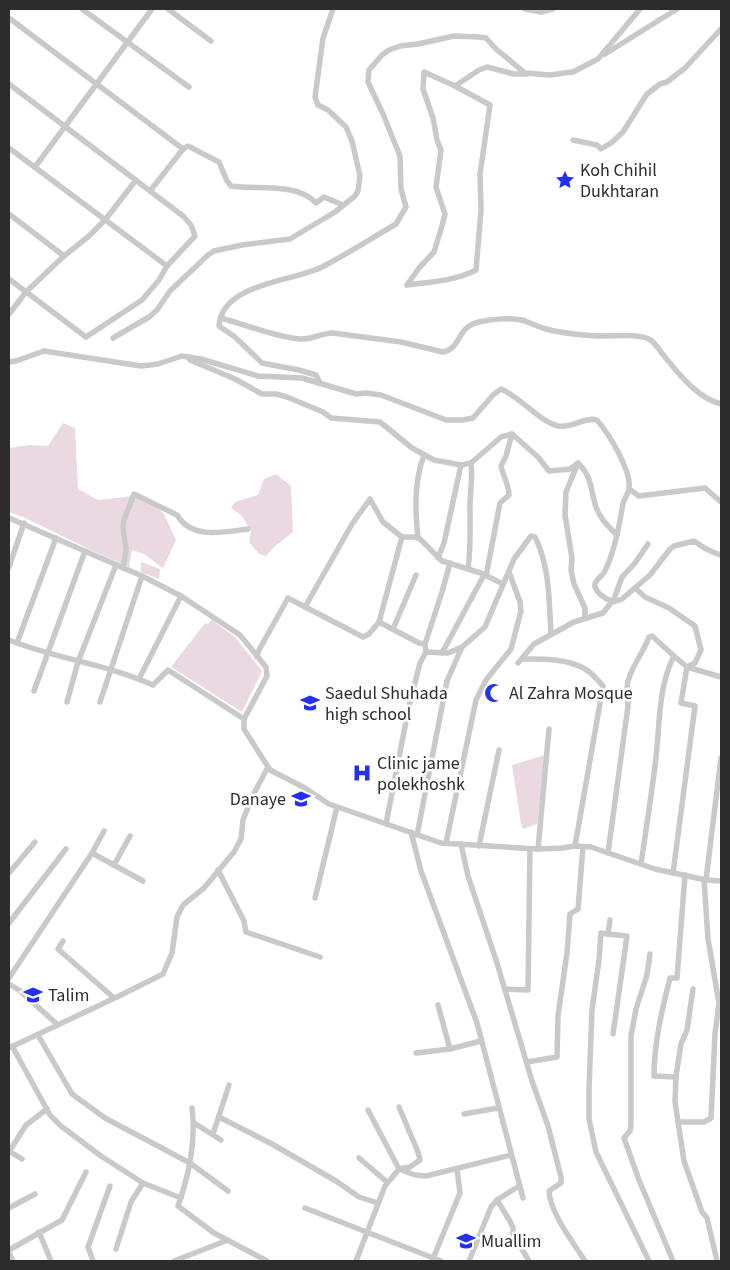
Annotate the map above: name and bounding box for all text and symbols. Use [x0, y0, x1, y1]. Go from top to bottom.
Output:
place label: Koh Chihil Dukhtaran [580, 158, 659, 204]
place icon: Koh Chihil Dukhtaran [554, 169, 576, 191]
place label: Saedul Shuhada high school [325, 681, 448, 727]
place label: Al Zahra Mosque [509, 681, 633, 706]
mosque icon: Al Zahra Mosque [483, 682, 505, 704]
school or university icon: Saedul Shuhada high school [299, 692, 321, 714]
place label: Clinic jame polekhoshk [377, 751, 465, 797]
hospital icon: Clinic jame polekhoshk [351, 762, 373, 784]
place label: Danaye [230, 787, 286, 812]
school or university icon: Danaye [290, 788, 312, 810]
place label: Talim [48, 983, 89, 1008]
school or university icon: Talim [22, 984, 44, 1006]
place label: Muallim [481, 1229, 541, 1254]
school or university icon: Muallim [455, 1230, 477, 1252]

